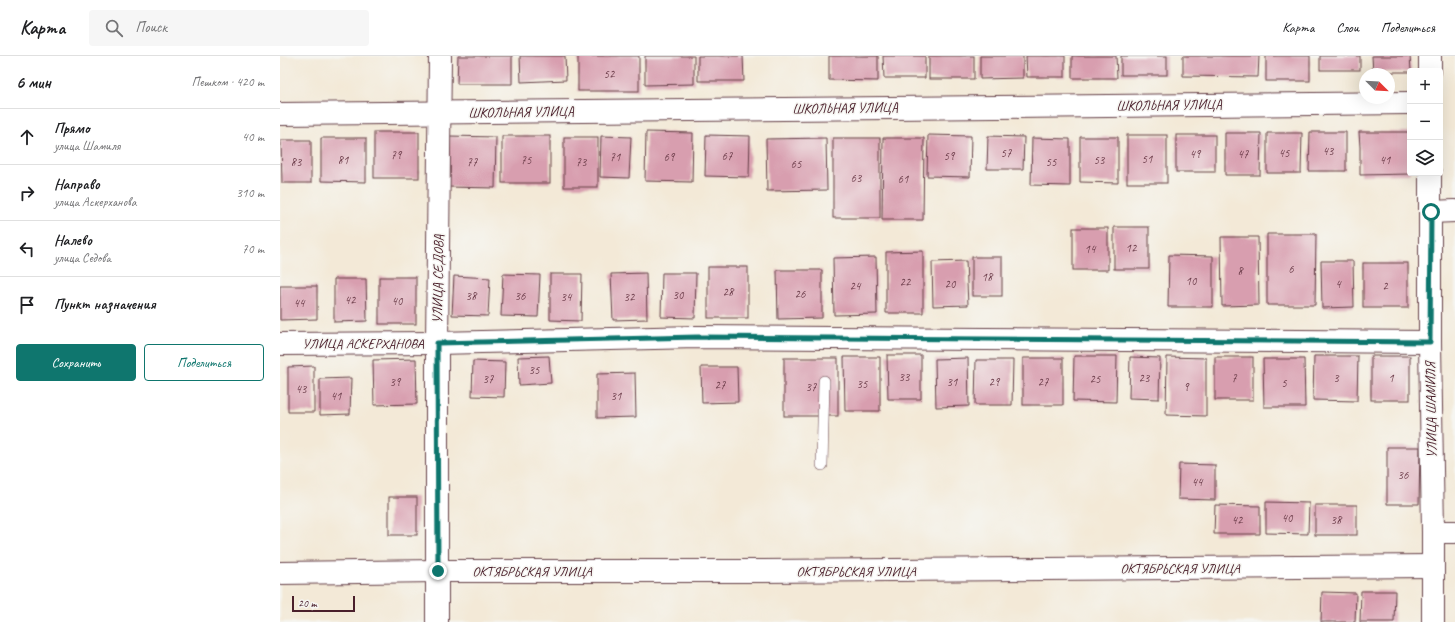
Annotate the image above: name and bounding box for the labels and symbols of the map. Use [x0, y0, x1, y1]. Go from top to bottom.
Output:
house number: 52 [604, 66, 616, 82]
north arrow [1359, 68, 1395, 104]
street label: ШКОЛЬНАЯ УЛИЦА [1116, 96, 1223, 114]
street label: ШКОЛЬНАЯ УЛИЦА [792, 99, 899, 117]
street label: ШКОЛЬНАЯ УЛИЦА [468, 103, 575, 121]
house number: 43 [1323, 143, 1335, 159]
house number: 57 [1001, 145, 1012, 161]
house number: 45 [1279, 145, 1290, 161]
house number: 49 [1190, 146, 1202, 162]
house number: 47 [1238, 146, 1249, 162]
house number: 79 [391, 147, 403, 163]
house number: 67 [722, 148, 733, 164]
house number: 59 [944, 148, 956, 164]
house number: 71 [610, 149, 621, 165]
house number: 69 [664, 149, 676, 165]
house number: 51 [1142, 151, 1153, 167]
house number: 81 [338, 152, 349, 168]
house number: 75 [521, 152, 532, 168]
house number: 53 [1094, 152, 1106, 168]
house number: 41 [1380, 152, 1391, 168]
house number: 83 [291, 154, 303, 170]
house number: 77 [467, 154, 478, 170]
house number: 73 [576, 154, 588, 170]
house number: 55 [1046, 154, 1057, 170]
house number: 65 [791, 156, 802, 172]
house number: 63 [851, 170, 863, 186]
house number: 61 [898, 171, 909, 187]
route start [1422, 203, 1440, 221]
street label: УЛИЦА СЕДОВА [429, 233, 447, 324]
house number: 12 [1126, 240, 1138, 256]
house number: 14 [1085, 241, 1097, 257]
house number: 6 [1288, 261, 1294, 277]
house number: 8 [1237, 263, 1244, 279]
house number: 18 [982, 269, 994, 285]
house number: 10 [1186, 273, 1198, 289]
house number: 22 [900, 274, 912, 290]
house number: 20 [945, 276, 957, 292]
house number: 4 [1335, 276, 1342, 292]
house number: 24 [850, 278, 862, 294]
house number: 2 [1382, 278, 1389, 294]
house number: 28 [723, 284, 735, 300]
house number: 26 [795, 286, 806, 302]
house number: 30 [673, 287, 685, 303]
house number: 38 [466, 288, 478, 304]
house number: 36 [515, 288, 526, 304]
house number: 34 [561, 289, 573, 305]
house number: 32 [624, 289, 636, 305]
house number: 42 [345, 292, 357, 308]
house number: 40 [392, 293, 404, 309]
house number: 44 [294, 295, 306, 311]
street label: УЛИЦА АСКЕРХАНОВА [302, 335, 425, 352]
street label: УЛИЦА ШАМИЛЯ [1422, 359, 1440, 458]
house number: 35 [529, 362, 540, 378]
house number: 33 [899, 369, 911, 385]
house number: 23 [1139, 370, 1151, 386]
house number: 7 [1231, 370, 1237, 386]
house number: 3 [1333, 370, 1340, 386]
house number: 1 [1388, 370, 1394, 386]
house number: 37 [483, 371, 494, 387]
house number: 25 [1090, 371, 1101, 387]
house number: 39 [390, 374, 402, 390]
house number: 31 [947, 374, 958, 390]
house number: 29 [989, 374, 1001, 390]
house number: 27 [1038, 374, 1049, 390]
house number: 5 [1281, 375, 1287, 391]
house number: 35 [857, 376, 868, 392]
house number: 27 [715, 377, 726, 393]
house number: 37 [806, 379, 817, 395]
house number: 9 [1183, 379, 1190, 395]
house number: 43 [296, 381, 308, 397]
house number: 41 [331, 388, 342, 404]
house number: 31 [611, 388, 622, 404]
house number: 36 [1398, 467, 1409, 483]
house number: 44 [1192, 474, 1204, 490]
house number: 40 [1282, 510, 1294, 526]
house number: 42 [1232, 512, 1244, 528]
house number: 38 [1331, 512, 1343, 528]
street label: ОКТЯБРЬСКАЯ УЛИЦА [1120, 560, 1241, 577]
route end [429, 562, 447, 580]
street label: ОКТЯБРЬСКАЯ УЛИЦА [472, 563, 593, 580]
street label: ОКТЯБРЬСКАЯ УЛИЦА [796, 563, 917, 580]
scale bar [292, 594, 355, 613]

